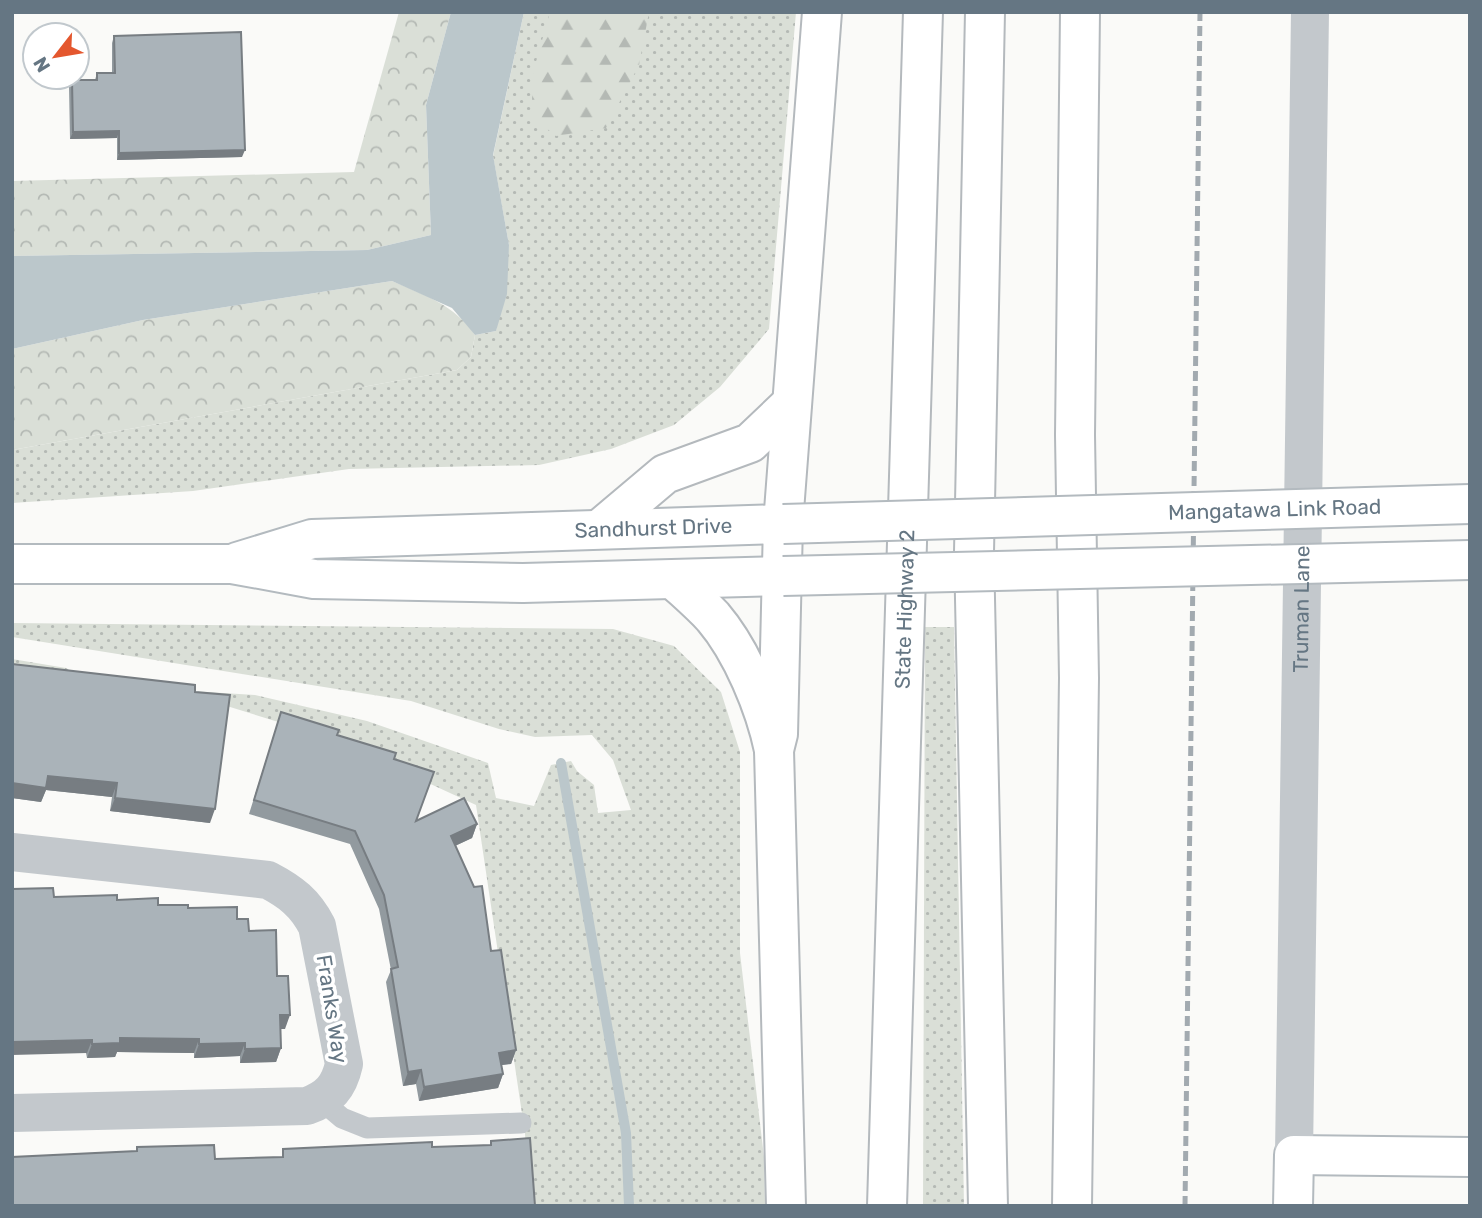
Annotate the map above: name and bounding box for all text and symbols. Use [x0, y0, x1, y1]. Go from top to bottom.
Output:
north arrow [21, 21, 91, 91]
text: N [28, 53, 55, 76]
street label: Mangatawa Link Road [1168, 494, 1382, 525]
street label: Sandhurst Drive [574, 513, 733, 543]
street label: State Highway 2 [890, 529, 919, 689]
street label: Truman Lane [1288, 545, 1315, 673]
street label: Franks Way [312, 953, 353, 1065]

